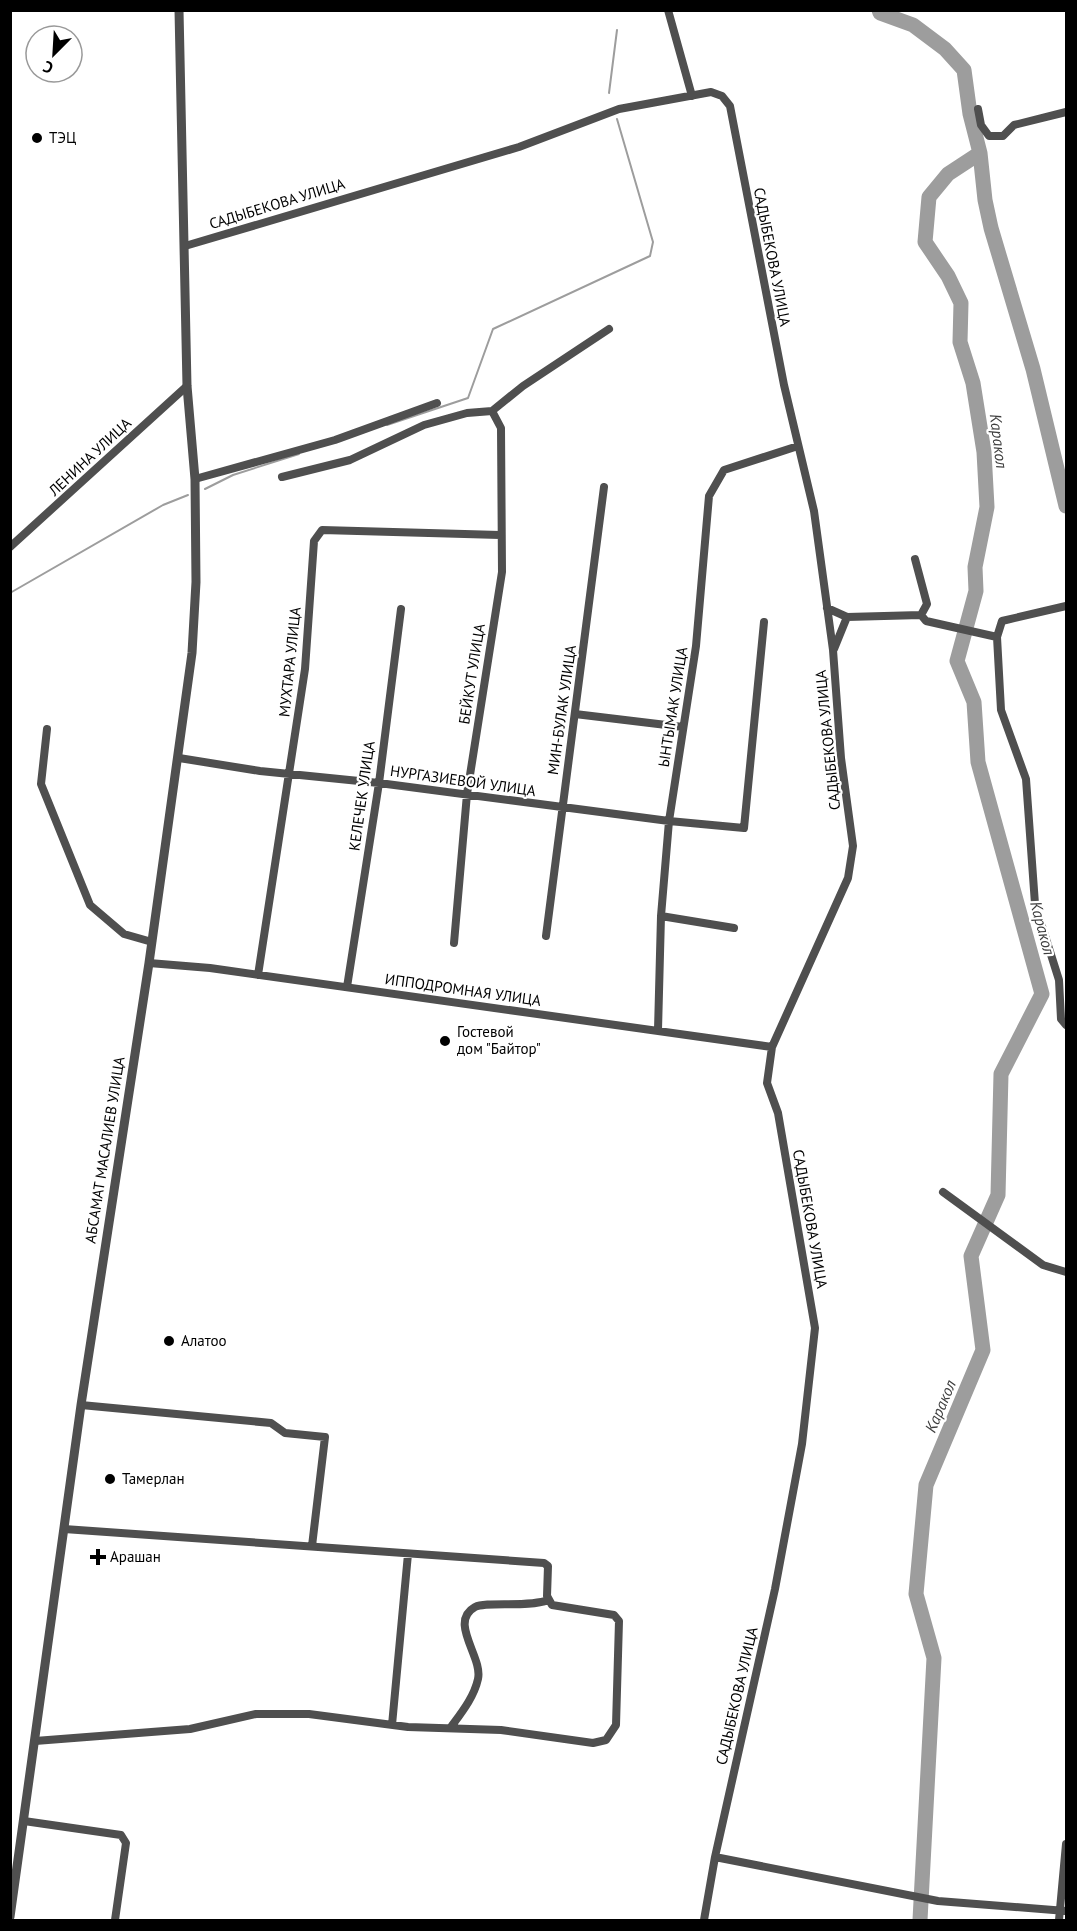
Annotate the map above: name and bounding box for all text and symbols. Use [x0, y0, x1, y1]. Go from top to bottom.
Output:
north arrow [24, 24, 84, 84]
text: С [40, 57, 56, 79]
place label: ТЭЦ [49, 128, 76, 147]
marker: ТЭЦ [30, 131, 44, 145]
street label: САДЫБЕКОВА УЛИЦА [207, 174, 347, 233]
street label: САДЫБЕКОВА УЛИЦА [750, 186, 795, 328]
water label: Каракол [986, 412, 1012, 470]
street label: ЛЕНИНА УЛИЦА [44, 413, 135, 500]
street label: МУХТАРА УЛИЦА [274, 606, 305, 718]
street label: БЕЙКУТ УЛИЦА [454, 622, 489, 726]
street label: МИН-БУЛАК УЛИЦА [543, 644, 580, 776]
street label: ЫНТЫМАК УЛИЦА [654, 645, 691, 768]
street label: САДЫБЕКОВА УЛИЦА [811, 669, 844, 811]
street label: КЕЛЕЧЕК УЛИЦА [344, 739, 379, 852]
street label: НУРГАЗИЕВОЙ УЛИЦА [389, 761, 537, 800]
water label: Каракол [1026, 899, 1060, 957]
street label: ИППОДРОМНАЯ УЛИЦА [384, 969, 543, 1010]
place label: Гостевой дом "Байтор" [457, 1022, 541, 1058]
marker: Гостевой дом "Байтор" [438, 1034, 452, 1048]
street label: АБСАМАТ МАСАЛИЕВ УЛИЦА [80, 1055, 129, 1245]
street label: САДЫБЕКОВА УЛИЦА [789, 1148, 832, 1290]
place label: Алатоо [181, 1331, 226, 1350]
marker: Алатоо [162, 1334, 176, 1348]
water label: Каракол [920, 1377, 960, 1435]
place label: Тамерлан [122, 1469, 185, 1488]
marker: Тамерлан [103, 1472, 117, 1486]
place label: Арашан [110, 1547, 161, 1566]
marker: Арашан [91, 1550, 105, 1564]
street label: САДЫБЕКОВА УЛИЦА [711, 1625, 762, 1767]

